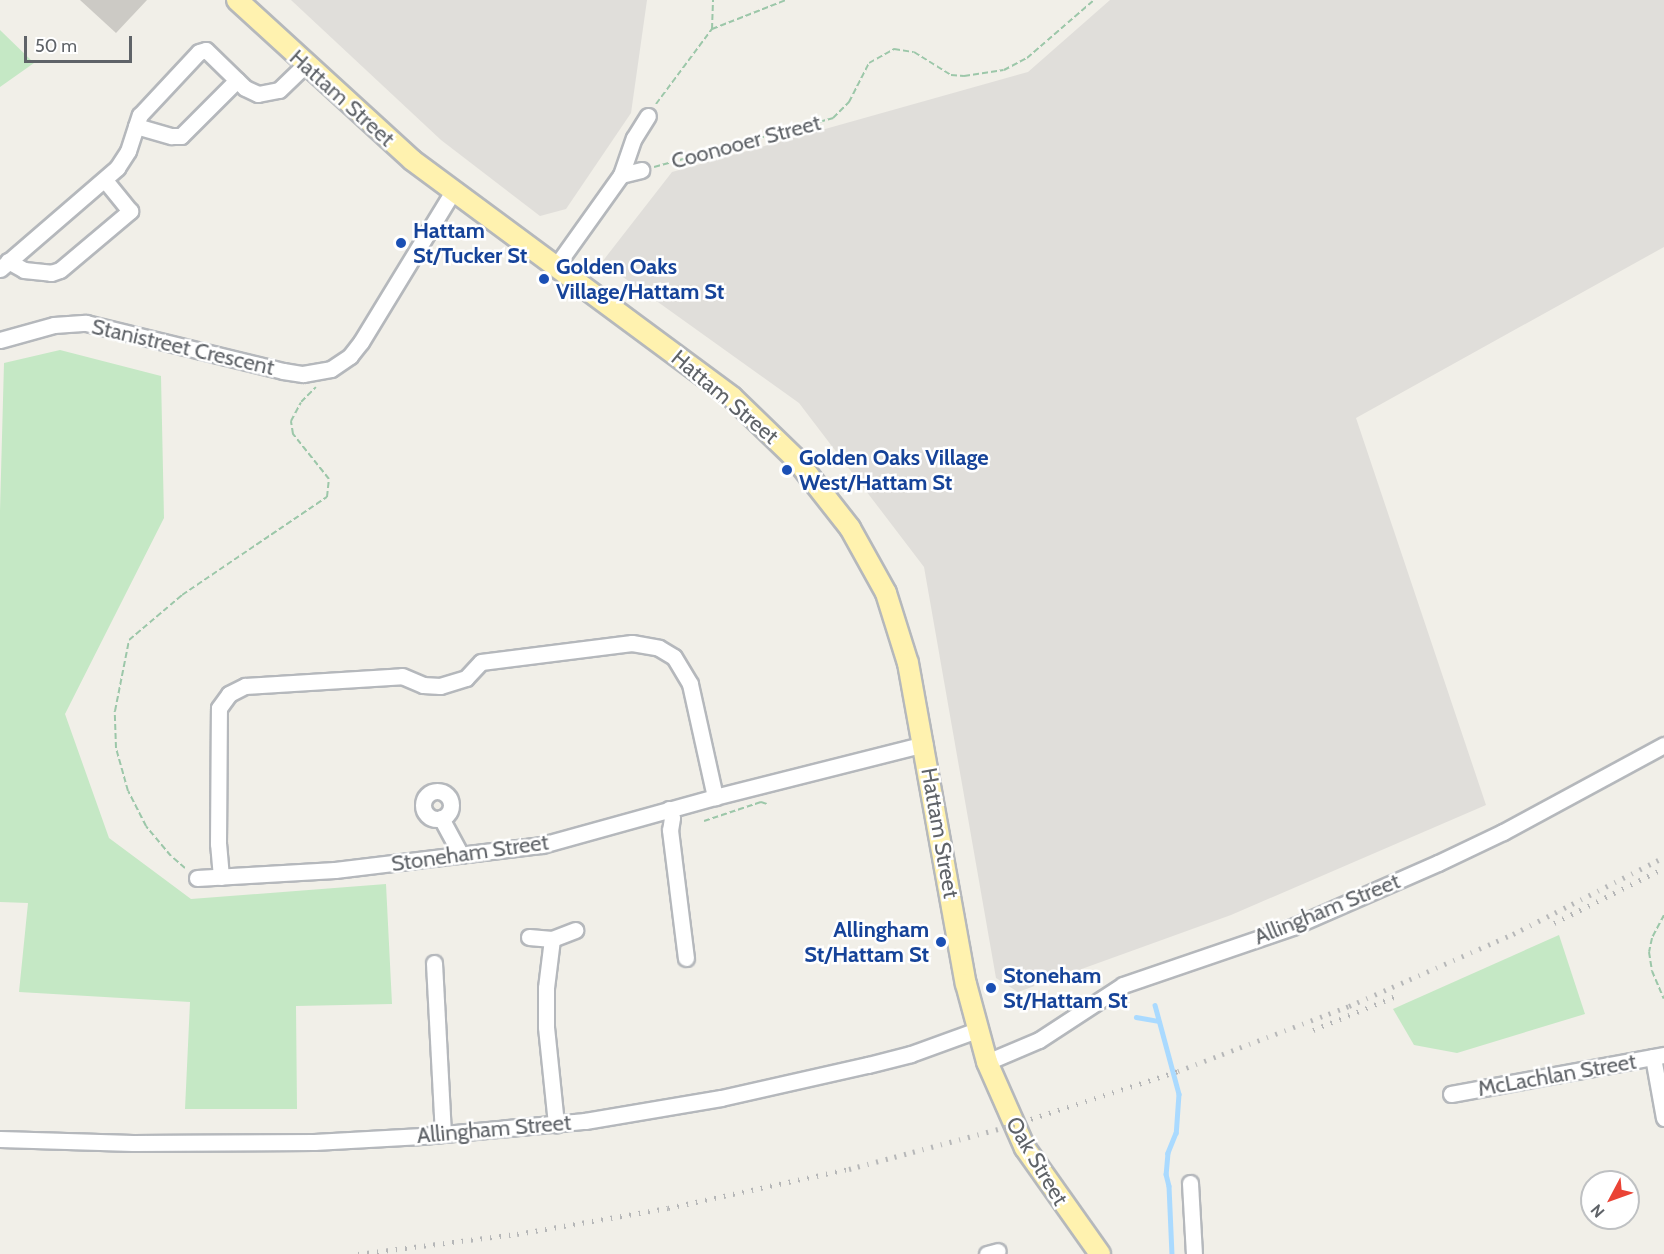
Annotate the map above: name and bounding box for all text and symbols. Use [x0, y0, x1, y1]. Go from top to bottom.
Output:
scale bar [27, 24, 135, 62]
text: 50 m [35, 35, 77, 57]
street label: Hattam Street [284, 44, 400, 152]
street label: Coonooer Street [668, 109, 824, 175]
place label: Hattam St/Tucker St [413, 217, 527, 268]
marker: Hattam St/Tucker St [394, 236, 408, 250]
place label: Golden Oaks Village/Hattam St [556, 253, 724, 304]
marker: Golden Oaks Village/Hattam St [537, 272, 551, 286]
street label: Stanistreet Crescent [89, 313, 277, 381]
street label: Hattam Street [666, 345, 784, 449]
place label: Golden Oaks Village West/Hattam St [799, 444, 989, 496]
marker: Golden Oaks Village West/Hattam St [780, 463, 794, 477]
street label: Hattam Street [916, 766, 964, 900]
street label: Stoneham Street [390, 829, 550, 877]
street label: Allingham Street [1250, 868, 1404, 950]
place label: Allingham St/Hattam St [804, 916, 929, 968]
marker: Allingham St/Hattam St [934, 935, 948, 949]
place label: Stoneham St/Hattam St [1003, 962, 1128, 1014]
marker: Stoneham St/Hattam St [984, 981, 998, 995]
street label: McLachlan Street [1476, 1048, 1638, 1102]
street label: Allingham Street [416, 1109, 572, 1149]
street label: Oak Street [1000, 1112, 1074, 1210]
north arrow [1580, 1170, 1640, 1230]
text: N [1587, 1200, 1608, 1221]

